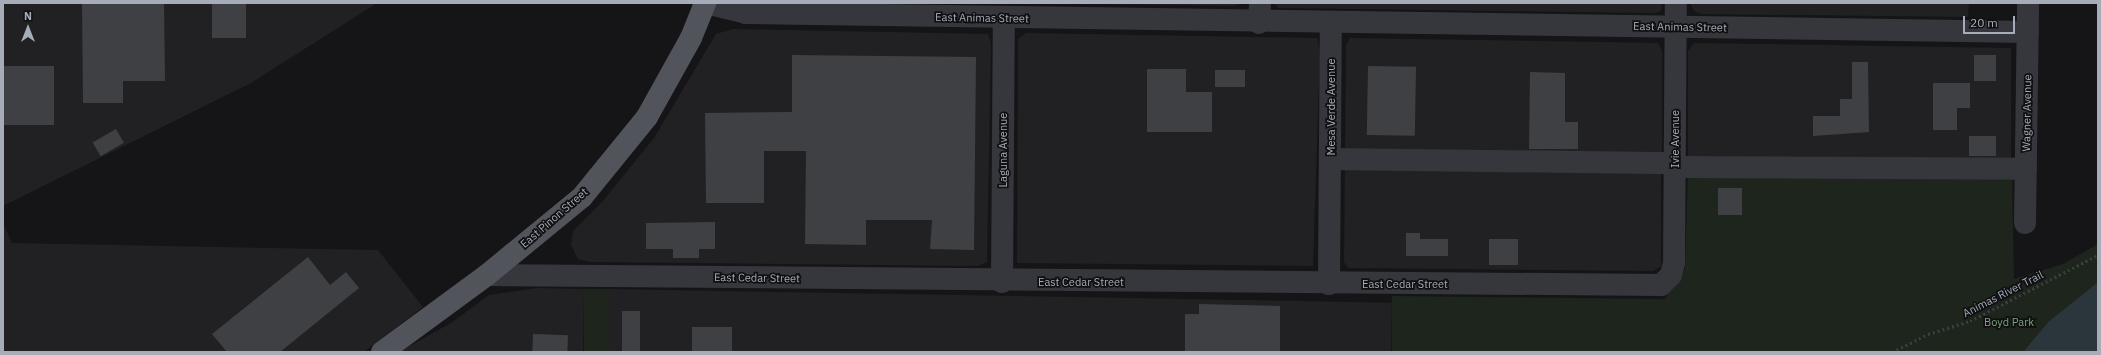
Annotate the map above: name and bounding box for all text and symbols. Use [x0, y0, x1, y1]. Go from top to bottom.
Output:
north arrow [8, 8, 48, 48]
scale bar [1965, 8, 2017, 34]
text: N [24, 9, 32, 23]
street label: East Animas Street [935, 11, 1029, 25]
text: 20 m [1970, 15, 1998, 30]
street label: East Animas Street [1633, 20, 1727, 34]
street label: Mesa Verde Avenue [1324, 59, 1338, 155]
street label: Wagner Avenue [2020, 74, 2034, 152]
street label: Ivie Avenue [1668, 110, 1682, 168]
street label: Laguna Avenue [996, 113, 1010, 187]
street label: East Pinon Street [518, 185, 590, 251]
street label: Animas River Trail [1961, 268, 2045, 320]
street label: East Cedar Street [714, 271, 800, 285]
street label: East Cedar Street [1038, 275, 1124, 289]
street label: East Cedar Street [1362, 277, 1448, 291]
park label: Boyd Park [1984, 315, 2034, 329]

